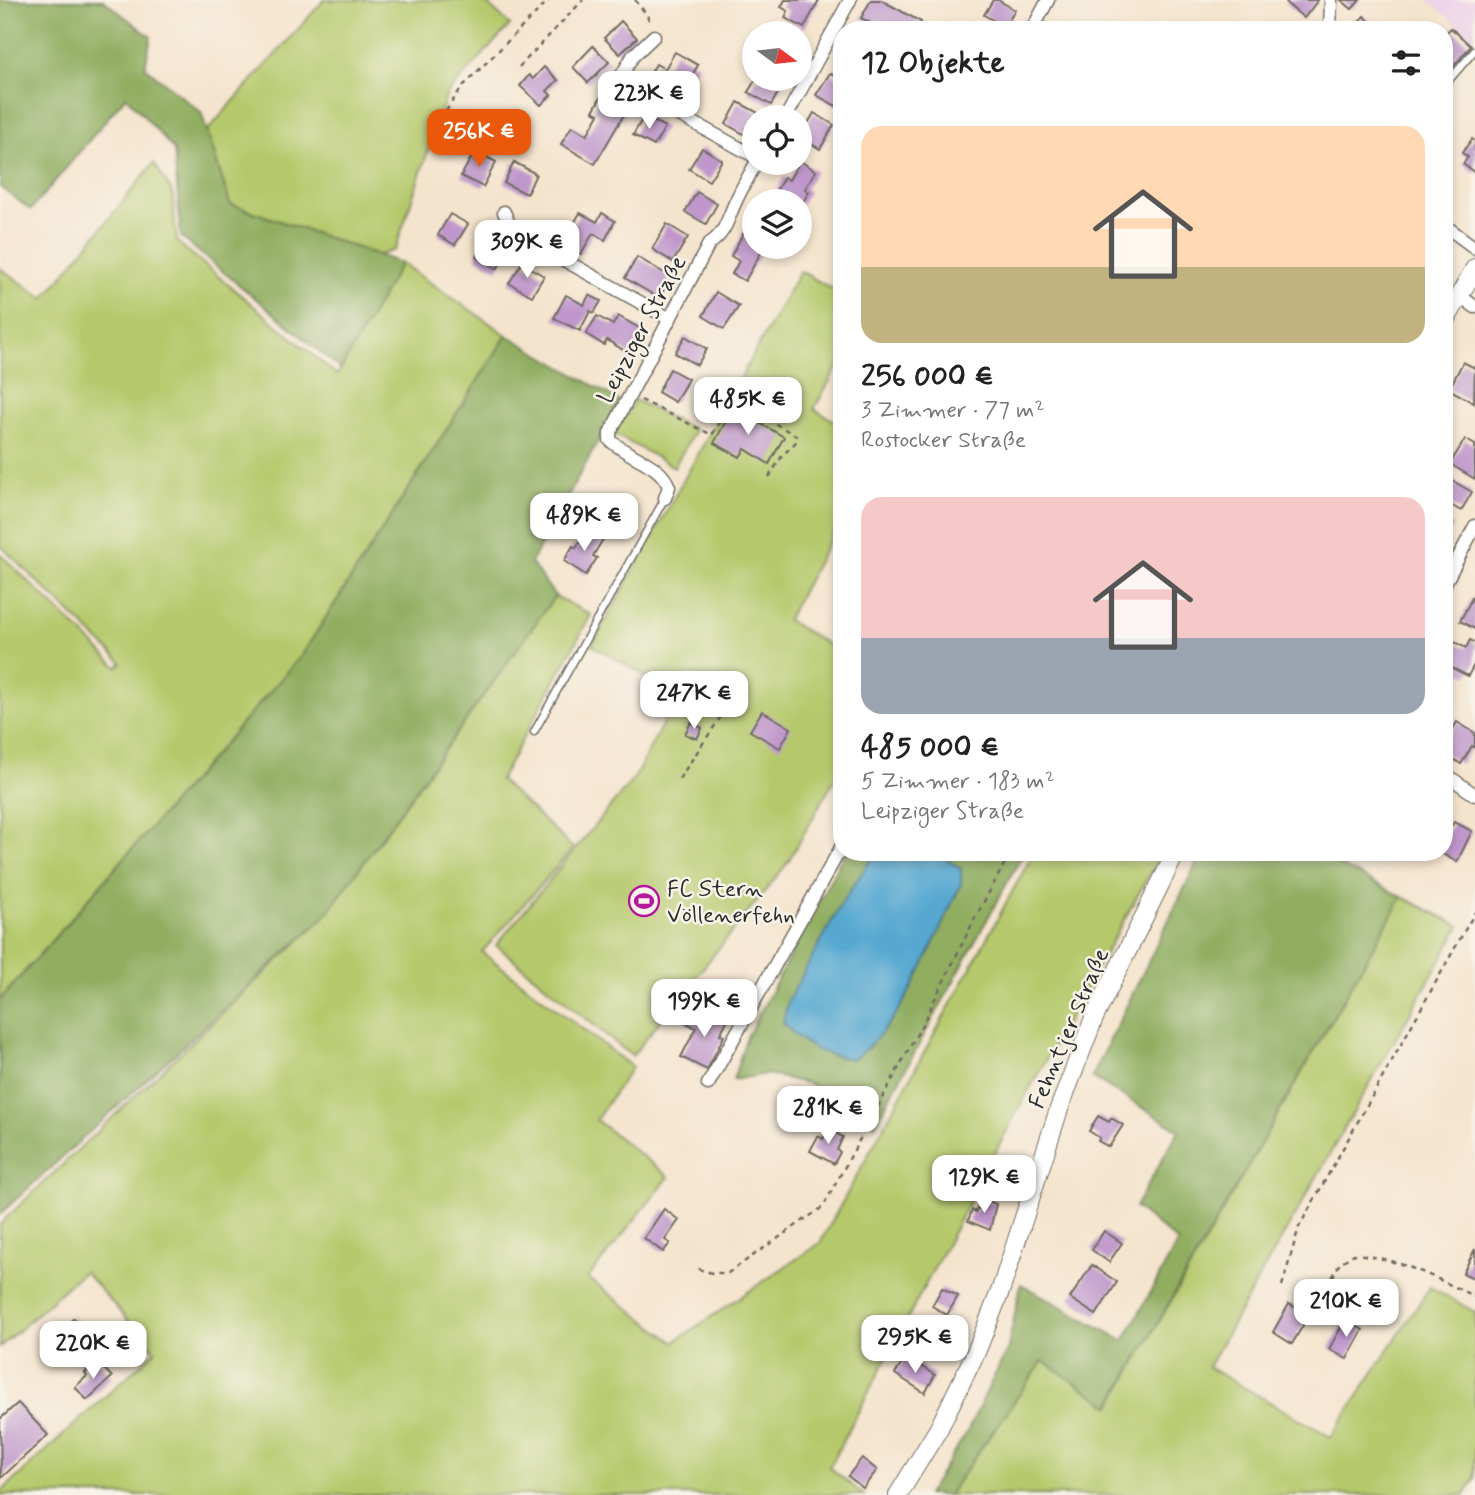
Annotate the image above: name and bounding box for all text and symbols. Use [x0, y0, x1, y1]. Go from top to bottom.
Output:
north arrow [742, 21, 812, 91]
map controls [742, 21, 812, 259]
text: 12 Objekte [861, 44, 1005, 83]
icon: filters [1387, 44, 1425, 82]
pin: 223K € [592, 72, 706, 131]
text: 223K € [614, 79, 684, 109]
button: locate [742, 105, 812, 175]
pin: 256K € [422, 110, 536, 169]
text: 256K € [443, 117, 515, 147]
icon: home [1080, 171, 1206, 297]
button: layers [742, 189, 812, 259]
pin: 309K € [470, 220, 584, 280]
text: 309K € [490, 228, 564, 258]
street label: Leipziger Straße [591, 251, 696, 410]
text: 256 000 € [861, 357, 994, 396]
pin: 485K € [691, 378, 805, 437]
text: 485K € [710, 385, 786, 415]
text: 3 Zimmer · 77 m² [861, 396, 1045, 426]
text: Rostocker Straße [861, 426, 1026, 456]
pin: 489K € [527, 494, 641, 553]
text: 489K € [546, 501, 622, 531]
icon: home [1080, 542, 1206, 668]
pin: 247K € [637, 672, 751, 731]
text: 247K € [656, 679, 732, 709]
text: 485 000 € [861, 728, 999, 767]
text: 5 Zimmer · 183 m² [861, 767, 1055, 797]
text: Leipziger Straße [861, 797, 1024, 827]
place label: FC Stern Völlenerfehn [667, 875, 795, 931]
sports icon: FC Stern Völlenerfehn [627, 884, 661, 918]
street label: Fehntjer Straße [1023, 944, 1117, 1113]
pin: 199K € [647, 979, 761, 1039]
text: 199K € [667, 987, 741, 1017]
pin: 281K € [771, 1086, 885, 1146]
text: 281K € [793, 1094, 863, 1124]
pin: 129K € [927, 1156, 1041, 1215]
text: 129K € [948, 1163, 1020, 1193]
pin: 210K € [1289, 1280, 1403, 1339]
text: 210K € [1310, 1287, 1382, 1317]
pin: 295K € [858, 1316, 972, 1375]
pin: 220K € [36, 1322, 150, 1381]
text: 295K € [877, 1323, 953, 1353]
text: 220K € [56, 1329, 130, 1359]

